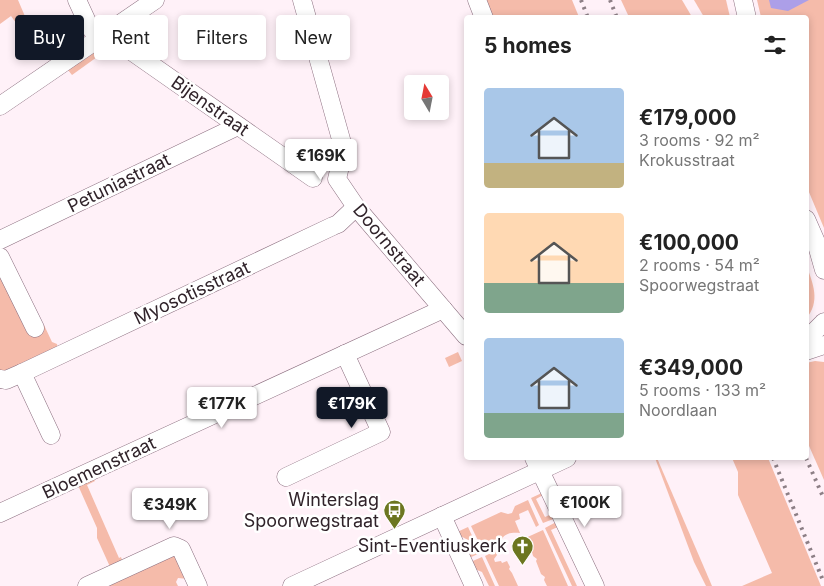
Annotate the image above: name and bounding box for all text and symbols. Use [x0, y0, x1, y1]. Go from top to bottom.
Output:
chip: Buy [15, 15, 84, 60]
chip: Rent [94, 15, 168, 60]
chip: Filters [178, 15, 266, 60]
chip: New [276, 15, 350, 60]
icon: filters [761, 31, 789, 59]
text: 5 homes [484, 33, 572, 58]
street label: Bijenstraat [167, 71, 253, 140]
north arrow [404, 75, 449, 120]
map controls [404, 75, 449, 120]
text: €179,000 [639, 105, 736, 130]
icon: home [524, 108, 584, 168]
text: 3 rooms · 92 m² [639, 130, 760, 150]
pin: €169K [286, 138, 356, 181]
text: €169K [296, 145, 346, 165]
street label: Petuniastraat [64, 149, 174, 216]
text: Krokusstraat [639, 150, 735, 170]
street label: Doornstraat [349, 199, 430, 290]
text: €100,000 [639, 230, 739, 255]
icon: home [524, 233, 584, 293]
text: 2 rooms · 54 m² [639, 255, 760, 275]
street label: Myosotisstraat [131, 257, 253, 329]
text: Spoorwegstraat [639, 275, 759, 295]
text: €349,000 [639, 355, 743, 380]
icon: home [524, 358, 584, 418]
text: 5 rooms · 133 m² [639, 380, 766, 400]
pin: €177K [187, 386, 257, 429]
pin: €179K [317, 386, 387, 429]
text: €177K [198, 393, 246, 413]
text: €179K [328, 393, 376, 413]
text: Noordlaan [639, 400, 717, 420]
street label: Bloemenstraat [39, 432, 159, 503]
pin: €100K [550, 486, 620, 528]
pin: €349K [135, 488, 205, 530]
place label: Winterslag Spoorwegstraat [244, 489, 379, 531]
text: €100K [560, 492, 610, 512]
text: €349K [143, 494, 197, 514]
bus stop icon: Winterslag Spoorwegstraat [383, 498, 407, 529]
church icon: Sint-Eventiuskerk [511, 534, 535, 565]
place label: Sint-Eventiuskerk [358, 535, 507, 556]

